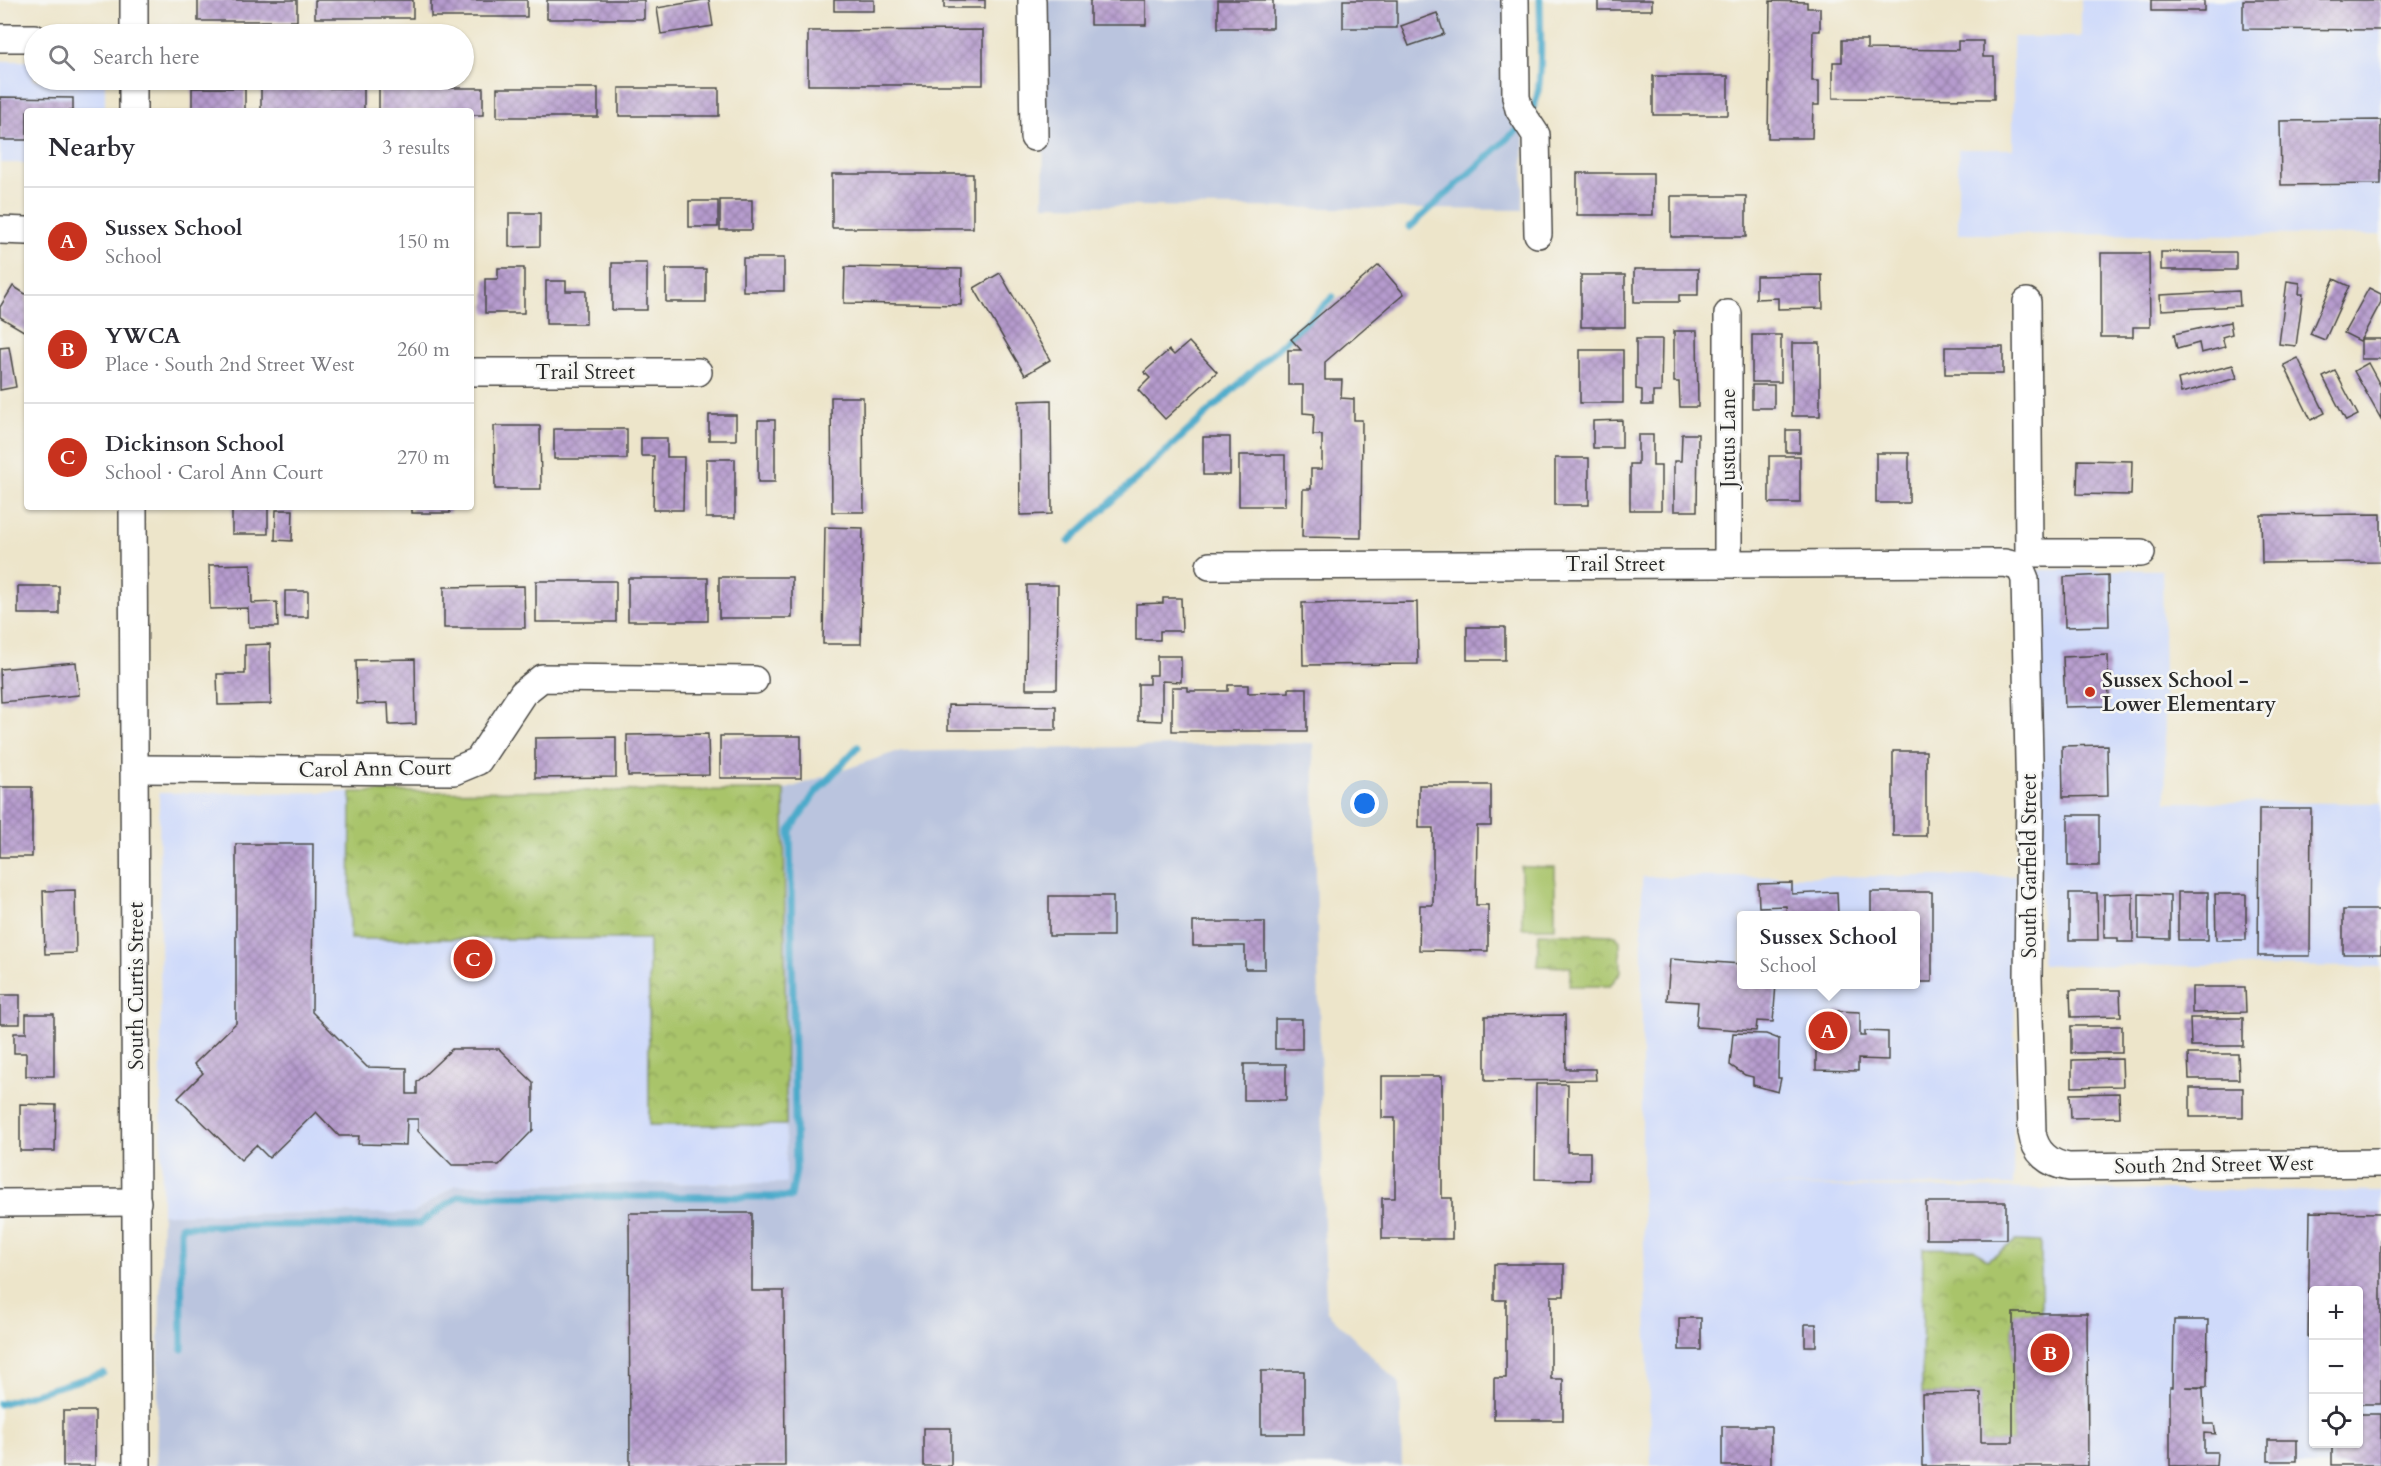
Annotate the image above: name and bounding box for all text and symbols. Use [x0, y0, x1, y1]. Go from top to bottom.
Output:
search box [24, 24, 474, 90]
icon: search [45, 41, 78, 74]
text: Search here [93, 42, 200, 72]
text: Nearby [48, 130, 136, 165]
text: 3 results [382, 134, 450, 161]
text: Sussex School [105, 213, 242, 243]
text: A [60, 228, 75, 255]
text: 150 m [397, 228, 450, 255]
text: School [105, 243, 162, 270]
text: YWCA [105, 321, 181, 351]
text: B [60, 336, 75, 363]
text: 260 m [397, 336, 450, 363]
text: Place · South 2nd Street West [105, 351, 354, 378]
street label: Trail Street [535, 358, 635, 387]
street label: Justus Lane [1714, 388, 1743, 491]
text: Dickinson School [105, 429, 285, 459]
text: C [60, 444, 75, 471]
text: 270 m [397, 444, 450, 471]
text: School · Carol Ann Court [105, 459, 323, 486]
street label: Trail Street [1565, 550, 1665, 579]
place label: Sussex School - Lower Elementary [2102, 666, 2276, 719]
marker: Sussex School - Lower Elementary [2083, 685, 2097, 699]
street label: Carol Ann Court [298, 753, 452, 785]
street label: South Garfield Street [2015, 773, 2044, 958]
your location [1350, 789, 1379, 818]
street label: South Curtis Street [122, 902, 151, 1070]
popup [1737, 911, 1920, 989]
text: Sussex School [1760, 922, 1897, 952]
pin: C [454, 936, 492, 982]
text: School [1760, 952, 1817, 979]
pin: A [1808, 1008, 1848, 1054]
street label: South 2nd Street West [2114, 1149, 2314, 1181]
map controls [2309, 1286, 2363, 1448]
button: + [2309, 1286, 2363, 1340]
pin: B [2030, 1330, 2070, 1376]
button: − [2309, 1340, 2363, 1394]
button: locate [2309, 1394, 2363, 1448]

